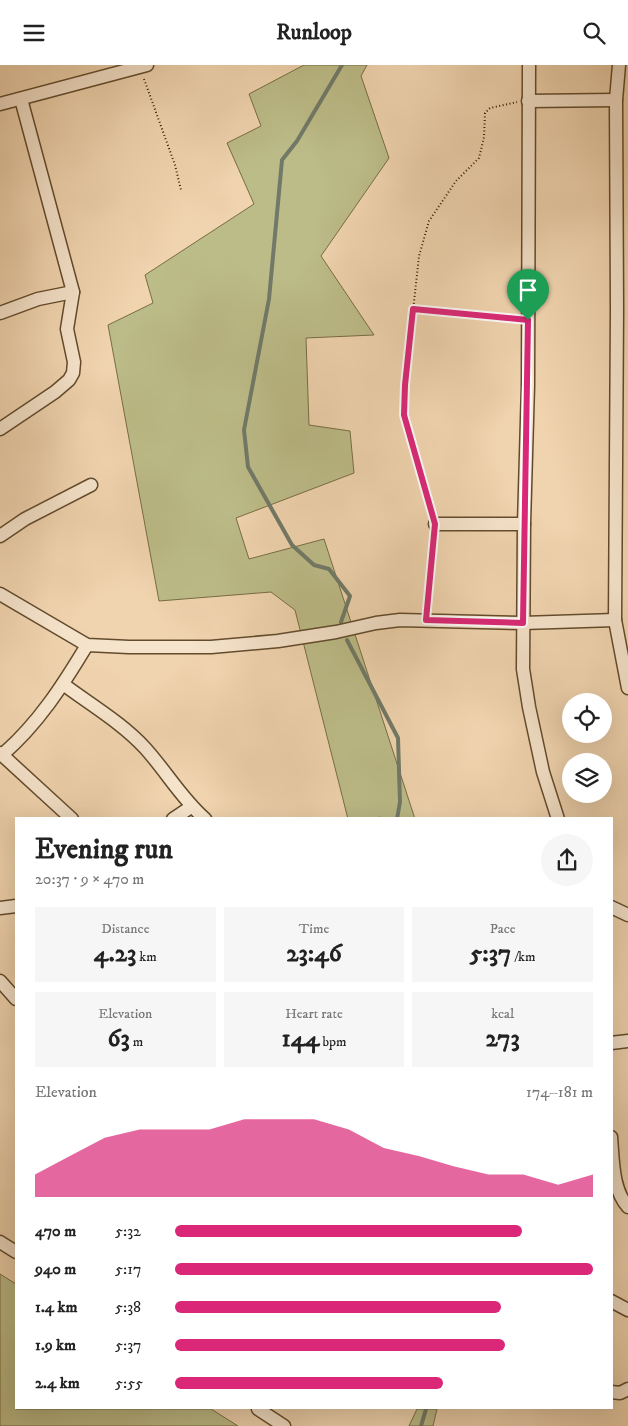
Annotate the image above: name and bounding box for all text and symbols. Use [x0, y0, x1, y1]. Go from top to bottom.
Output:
icon: menu [20, 19, 48, 47]
text: Runloop [276, 19, 352, 46]
icon: search [580, 19, 608, 47]
pin [507, 269, 549, 320]
icon: arrive [514, 276, 542, 304]
map controls [562, 693, 612, 803]
button: locate [562, 693, 612, 743]
button: layers [562, 753, 612, 803]
text: Evening run [35, 832, 173, 867]
button: share [541, 834, 593, 886]
text: 20:37 · 9 × 470 m [35, 869, 144, 889]
text: Distance [101, 920, 149, 938]
text: Time [299, 920, 329, 938]
text: Pace [490, 920, 516, 938]
text: 4.23 [94, 938, 136, 969]
text: 23:46 [286, 938, 342, 969]
text: 5:37 [470, 938, 511, 969]
text: km [136, 948, 157, 966]
text: /km [511, 948, 536, 966]
text: Elevation [98, 1005, 152, 1023]
text: Heart rate [285, 1005, 343, 1023]
text: kcal [491, 1005, 514, 1023]
text: 63 [107, 1023, 130, 1054]
text: 144 [281, 1023, 319, 1054]
text: 273 [486, 1023, 520, 1054]
text: m [130, 1033, 143, 1051]
text: bpm [319, 1033, 347, 1051]
text: Elevation [35, 1082, 97, 1102]
text: 174–181 m [526, 1082, 593, 1102]
text: 470 m [35, 1221, 76, 1241]
text: 5:32 [115, 1221, 141, 1241]
text: 940 m [35, 1259, 76, 1279]
text: 5:17 [115, 1259, 141, 1279]
text: 1.4 km [35, 1297, 77, 1317]
text: 5:38 [115, 1297, 141, 1317]
text: 1.9 km [35, 1335, 76, 1355]
text: 5:37 [115, 1335, 142, 1355]
text: 2.4 km [35, 1373, 80, 1393]
text: 5:55 [115, 1373, 143, 1393]

